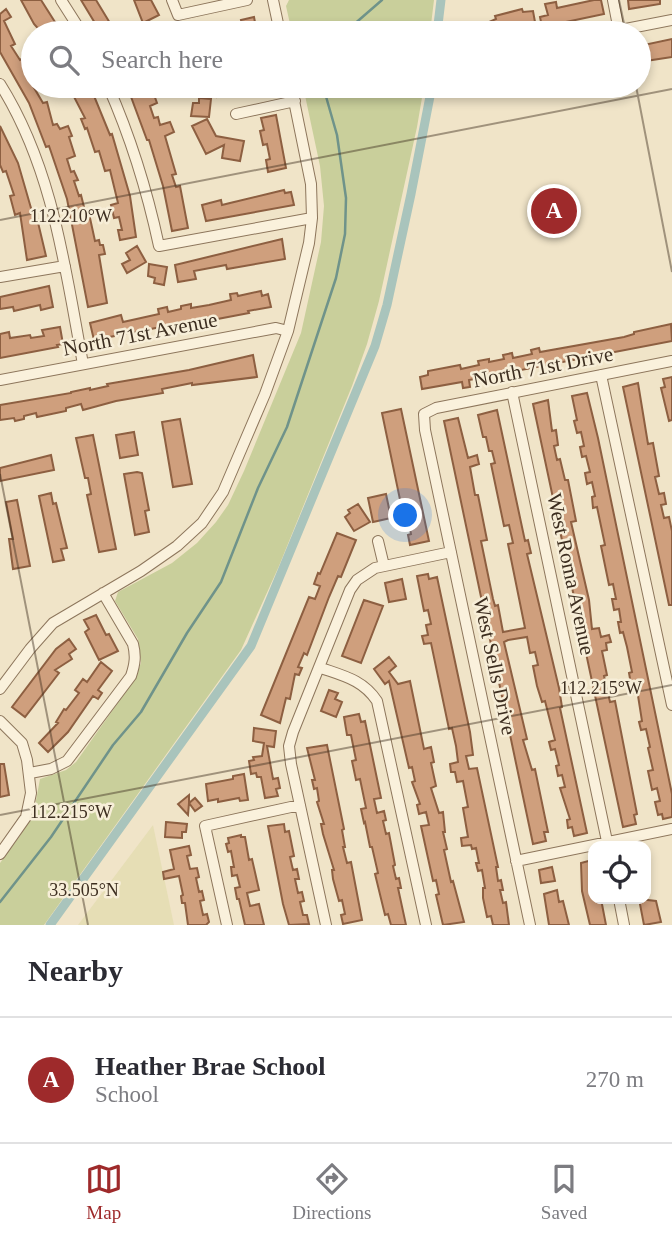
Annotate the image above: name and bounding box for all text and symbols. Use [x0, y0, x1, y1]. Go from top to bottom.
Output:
search box [21, 21, 651, 98]
icon: search [45, 41, 83, 79]
text: Search here [101, 45, 223, 74]
pin: A [531, 185, 577, 237]
text: 112.210°W [30, 206, 112, 226]
street label: North 71st Avenue [61, 307, 219, 361]
street label: North 71st Drive [471, 342, 615, 392]
street label: West Roma Avenue [542, 491, 600, 657]
your location [388, 498, 422, 532]
street label: West Sells Drive [469, 595, 521, 737]
text: 112.215°W [560, 678, 642, 698]
text: 112.215°W [30, 802, 112, 822]
map controls [588, 841, 651, 904]
button: locate [588, 841, 651, 904]
text: 33.505°N [49, 880, 119, 900]
text: Nearby [28, 954, 123, 987]
text: Heather Brae School [95, 1052, 326, 1081]
text: A [43, 1067, 59, 1092]
text: 270 m [586, 1067, 644, 1092]
text: School [95, 1082, 159, 1107]
tab: Map [85, 1160, 123, 1224]
tab: Directions [292, 1160, 371, 1224]
tab: Saved [541, 1160, 587, 1224]

